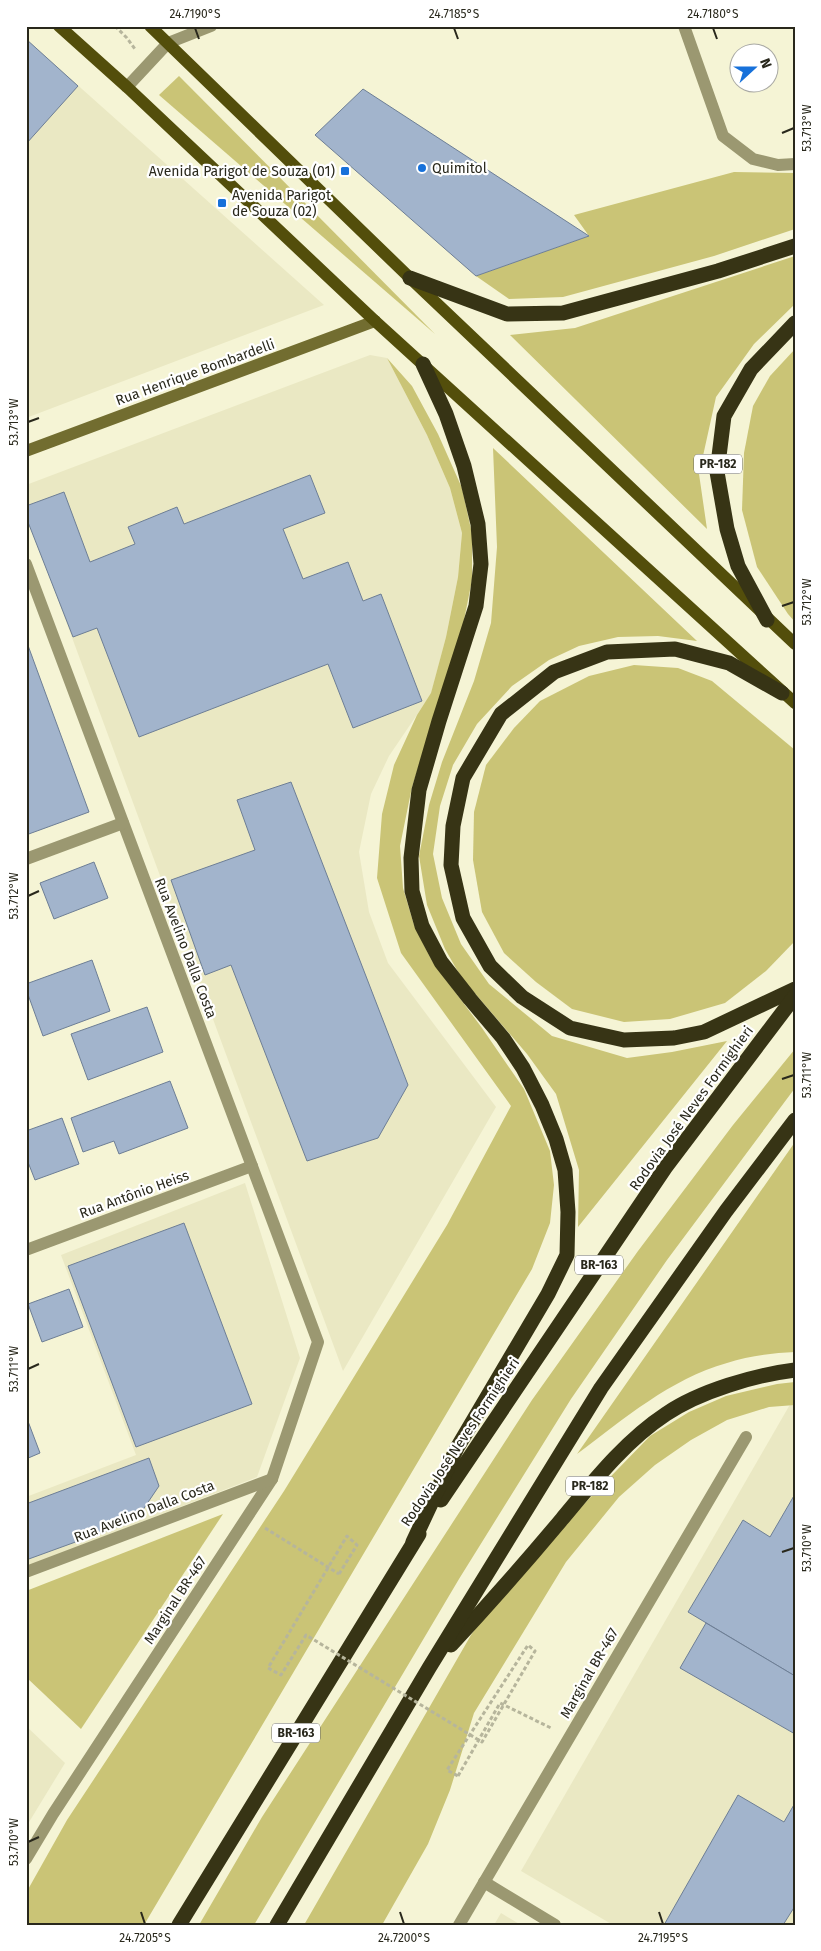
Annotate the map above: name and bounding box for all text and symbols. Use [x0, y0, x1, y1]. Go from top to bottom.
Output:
text: 24.7190°S [169, 7, 221, 21]
text: 24.7185°S [429, 7, 480, 21]
text: 24.7180°S [687, 7, 739, 21]
north arrow [728, 42, 778, 92]
text: N [756, 56, 775, 71]
text: 53.713°W [800, 104, 814, 152]
place label: Quimitol [432, 160, 487, 177]
marker: Quimitol [416, 162, 428, 174]
place label: Avenida Parigot de Souza (01) [149, 163, 335, 180]
marker: Avenida Parigot de Souza (01) [339, 165, 351, 177]
place label: Avenida Parigot de Souza (02) [232, 187, 332, 220]
marker: Avenida Parigot de Souza (02) [216, 197, 228, 209]
street label: Rua Henrique Bombardelli [113, 336, 277, 409]
text: 53.713°W [7, 398, 21, 446]
road number: PR-182 [694, 454, 742, 474]
text: 53.712°W [800, 578, 814, 626]
text: 53.712°W [7, 872, 21, 920]
street label: Rua Avelino Dalla Costa [151, 875, 220, 1021]
street label: Rodovia José Neves Formighieri [626, 1023, 757, 1194]
text: 53.711°W [800, 1052, 814, 1098]
street label: Rua Antônio Heiss [77, 1167, 192, 1222]
road number: BR-163 [575, 1256, 623, 1274]
text: 53.711°W [7, 1346, 21, 1392]
street label: Rodovia José Neves Formighieri [398, 1355, 523, 1530]
road number: PR-182 [566, 1476, 614, 1495]
street label: Rua Avelino Dalla Costa [71, 1477, 217, 1546]
text: 53.710°W [800, 1524, 814, 1572]
street label: Marginal BR-467 [141, 1553, 210, 1647]
street label: Marginal BR-467 [557, 1625, 622, 1721]
road number: BR-163 [272, 1724, 320, 1742]
text: 53.710°W [7, 1818, 21, 1866]
text: 24.7205°S [119, 1931, 171, 1945]
text: 24.7200°S [378, 1931, 431, 1945]
text: 24.7195°S [638, 1931, 689, 1945]

